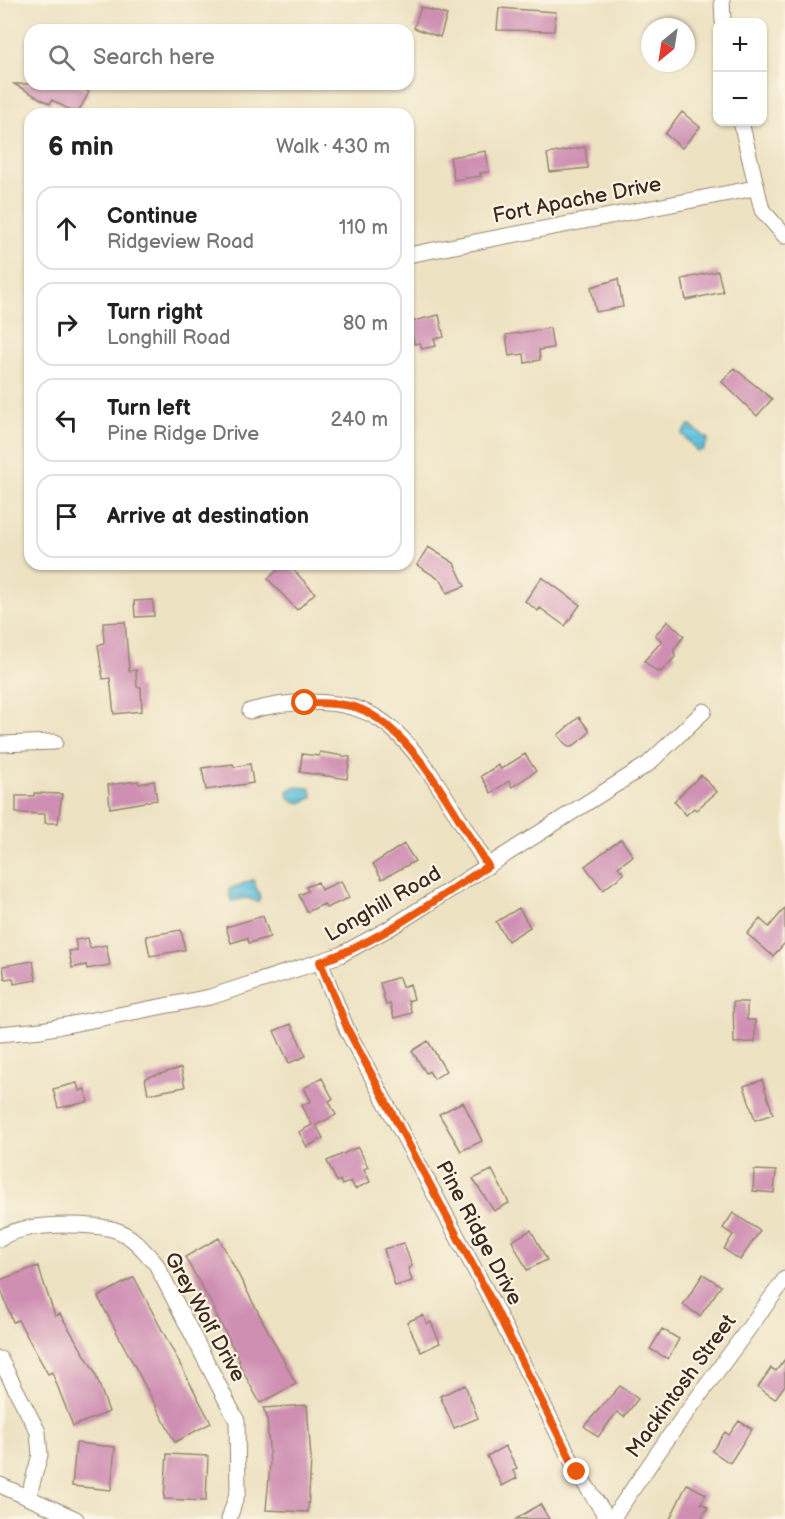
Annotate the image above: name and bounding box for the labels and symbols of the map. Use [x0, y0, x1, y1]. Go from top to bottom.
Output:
north arrow [641, 18, 695, 72]
street label: Fort Apache Drive [491, 171, 663, 229]
route start [291, 689, 317, 715]
street label: Longhill Road [321, 861, 445, 947]
street label: Pine Ridge Drive [430, 1157, 528, 1309]
street label: Grey Wolf Drive [159, 1248, 251, 1386]
street label: Mackintosh Street [621, 1309, 742, 1462]
route end [563, 1458, 589, 1484]

